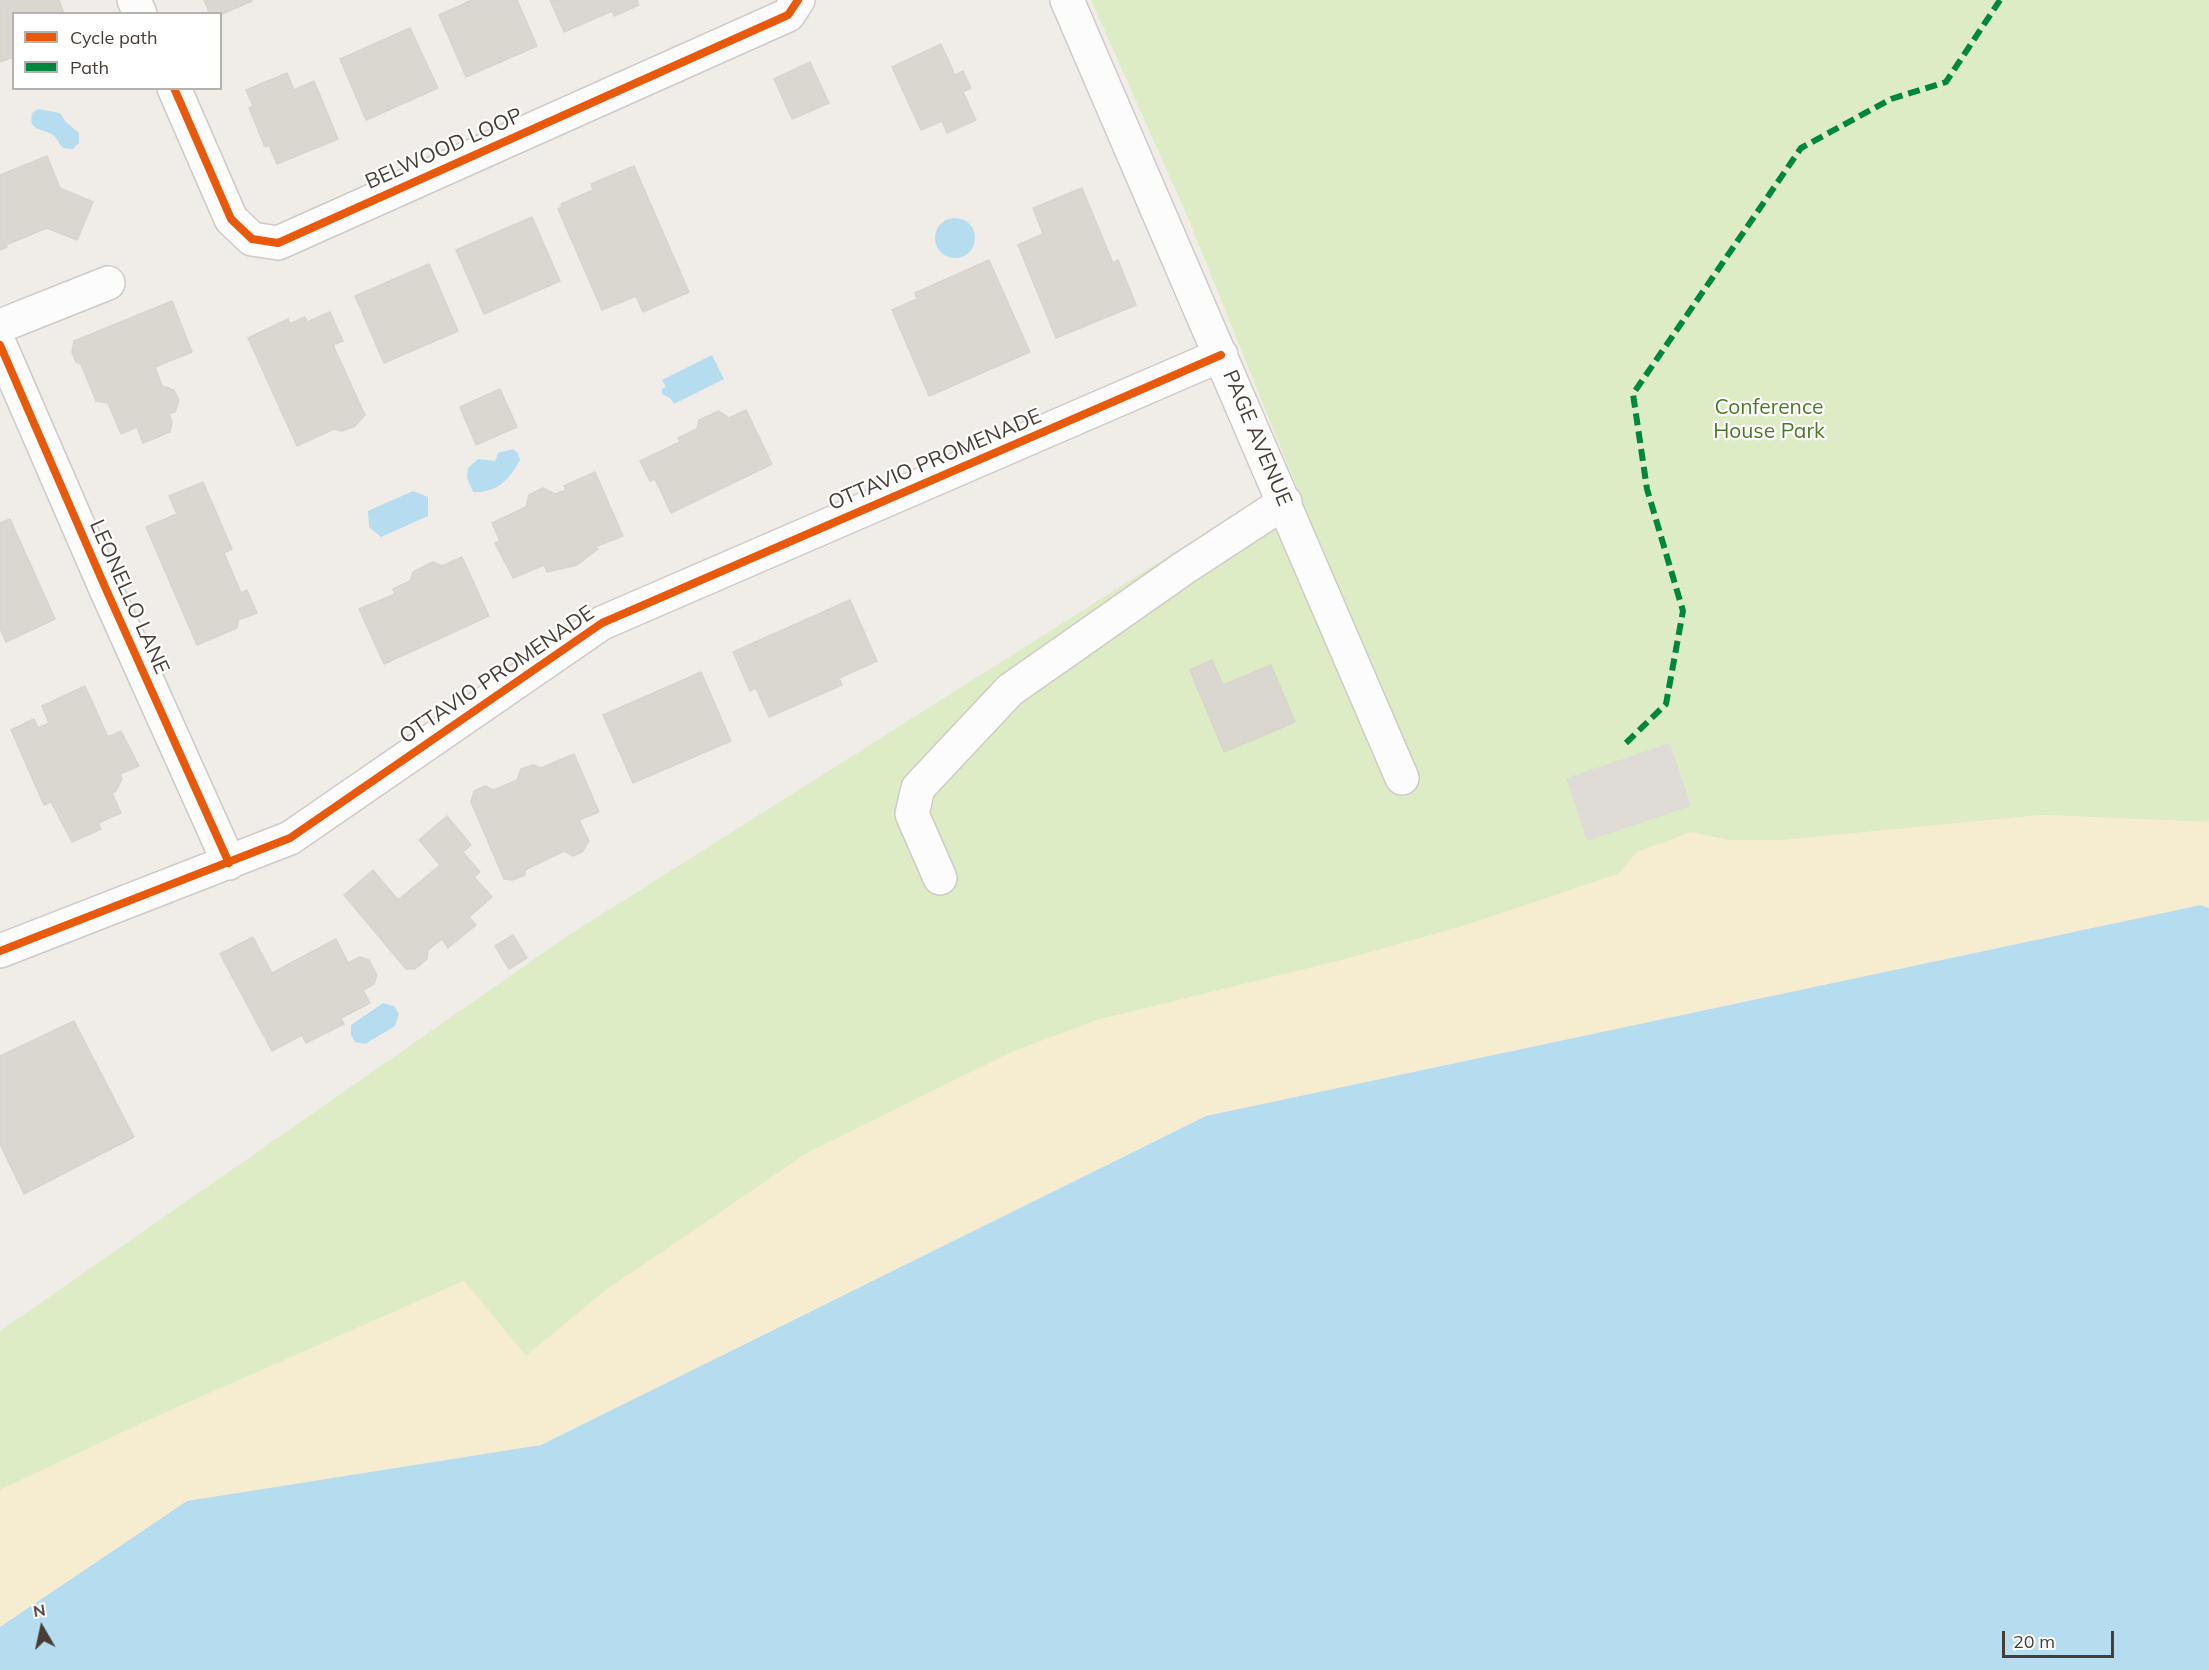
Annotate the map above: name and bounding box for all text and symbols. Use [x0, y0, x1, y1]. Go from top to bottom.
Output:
legend [12, 12, 222, 90]
text: Cycle path [70, 26, 157, 49]
text: Path [70, 56, 109, 79]
street label: BELWOOD LOOP [361, 103, 527, 195]
street label: PAGE AVENUE [1217, 366, 1297, 510]
park label: Conference House Park [1713, 395, 1825, 445]
street label: OTTAVIO PROMENADE [825, 404, 1045, 516]
street label: LEONELLO LANE [84, 516, 174, 678]
street label: OTTAVIO PROMENADE [395, 600, 599, 750]
north arrow [12, 1598, 72, 1658]
text: N [32, 1599, 47, 1621]
scale bar [2005, 1619, 2118, 1657]
text: 20 m [2013, 1630, 2055, 1653]

